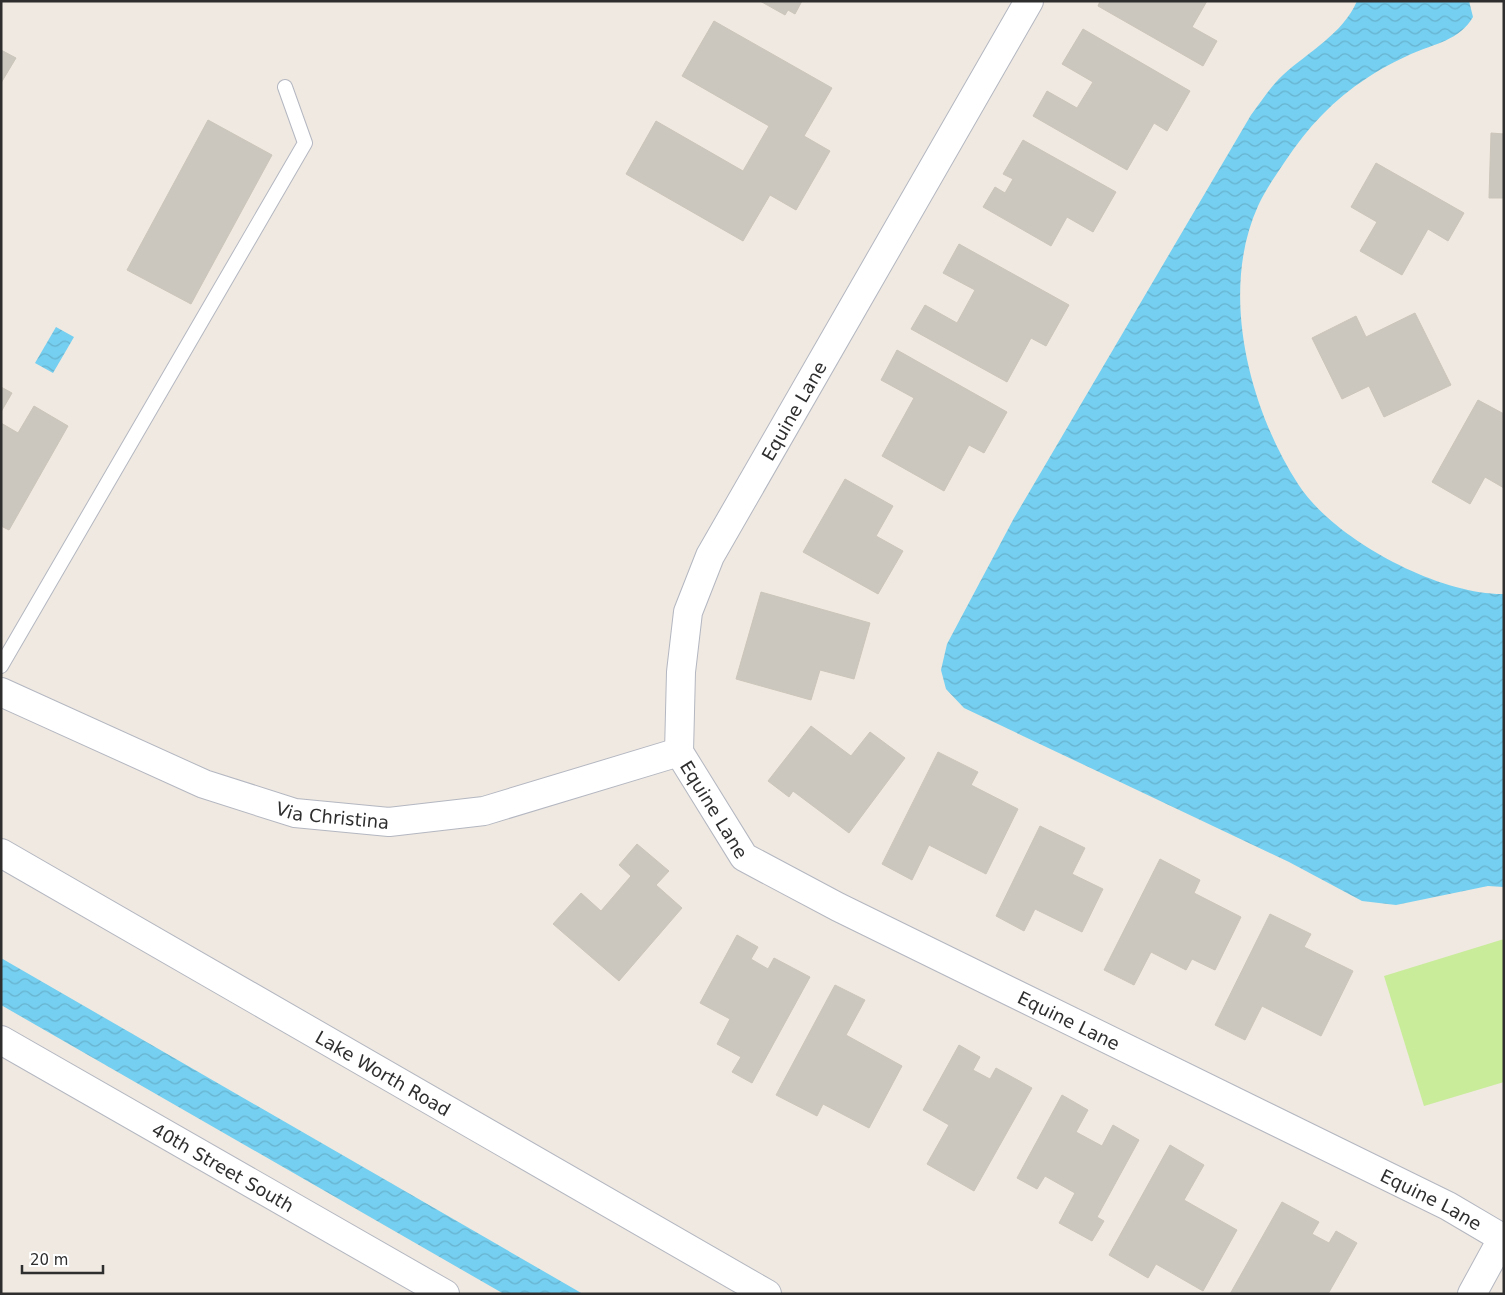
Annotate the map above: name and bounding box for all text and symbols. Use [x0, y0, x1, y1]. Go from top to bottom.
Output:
street label: Equine Lane [757, 358, 831, 464]
street label: Equine Lane [676, 756, 753, 862]
street label: Via Christina [273, 797, 390, 832]
street label: Equine Lane [1015, 986, 1124, 1054]
street label: Lake Worth Road [312, 1026, 454, 1120]
street label: 40th Street South [149, 1118, 298, 1216]
street label: Equine Lane [1377, 1164, 1486, 1234]
scale bar [22, 1242, 104, 1274]
text: 20 m [30, 1251, 68, 1269]

